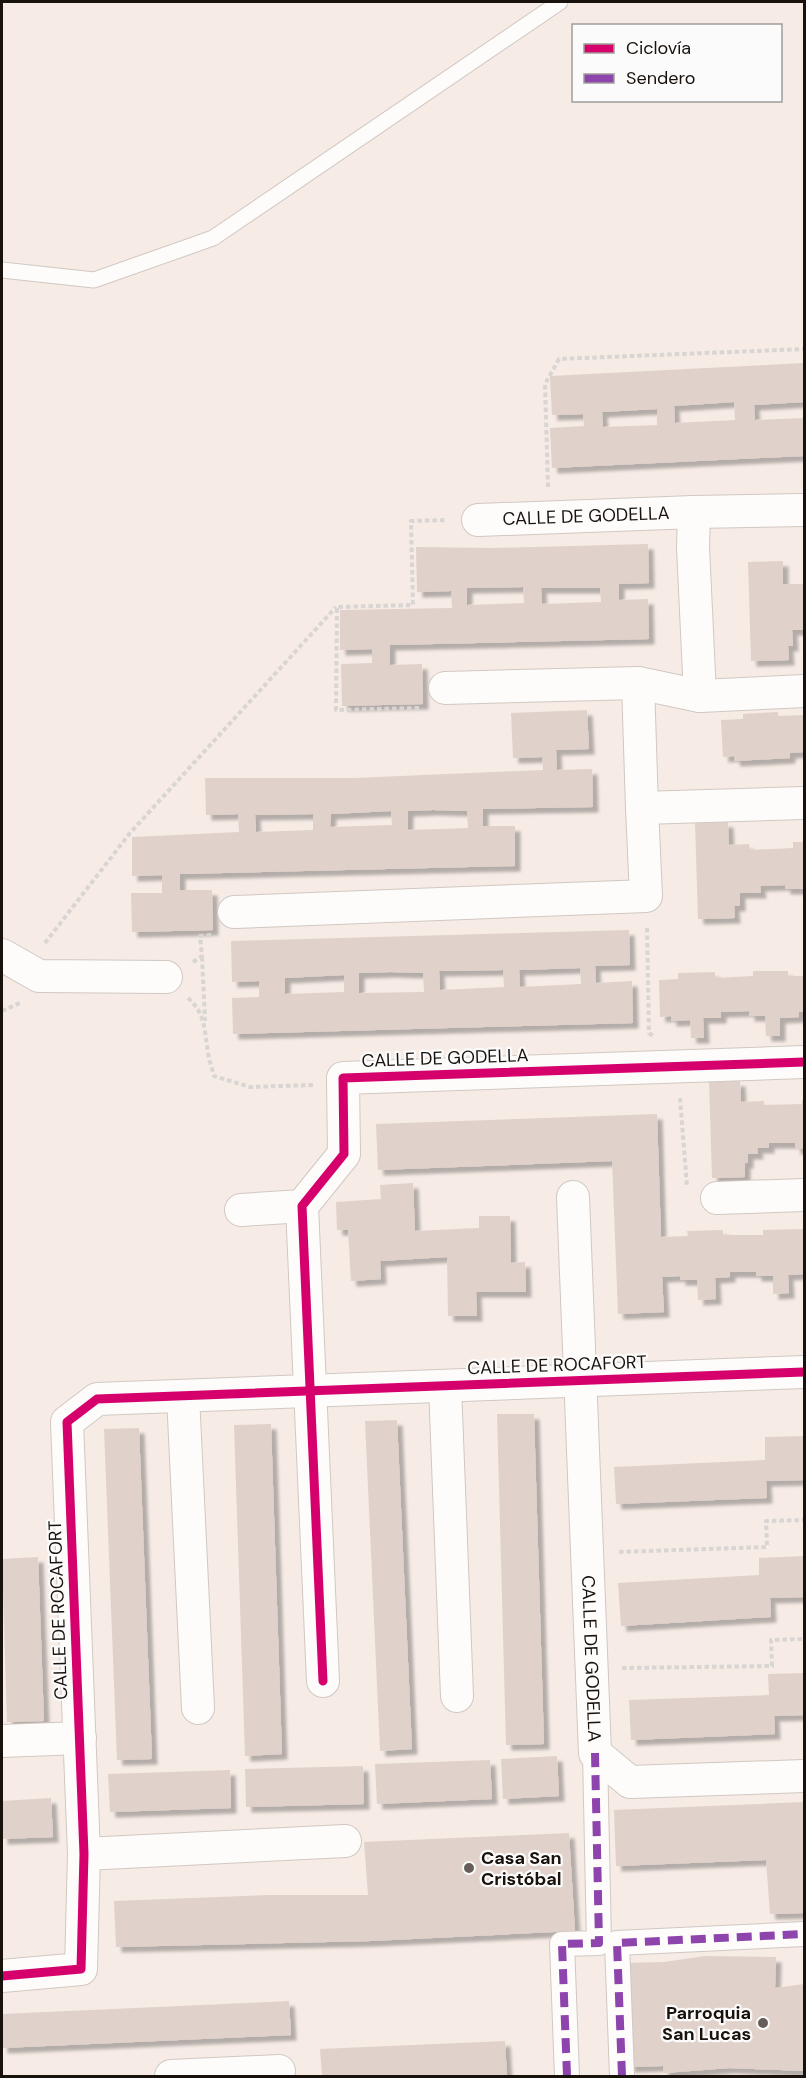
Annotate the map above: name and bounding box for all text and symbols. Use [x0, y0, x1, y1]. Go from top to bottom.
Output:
legend [572, 24, 782, 102]
text: Ciclovía [626, 36, 691, 60]
text: Sendero [626, 66, 696, 90]
street label: CALLE DE GODELLA [502, 501, 670, 531]
street label: CALLE DE GODELLA [361, 1043, 529, 1073]
street label: CALLE DE ROCAFORT [467, 1350, 647, 1380]
street label: CALLE DE ROCAFORT [43, 1520, 73, 1700]
street label: CALLE DE GODELLA [576, 1575, 607, 1743]
place label: Casa San Cristóbal [481, 1846, 562, 1891]
marker: Casa San Cristóbal [462, 1861, 476, 1875]
place label: Parroquia San Lucas [662, 2001, 751, 2046]
marker: Parroquia San Lucas [756, 2016, 770, 2030]

